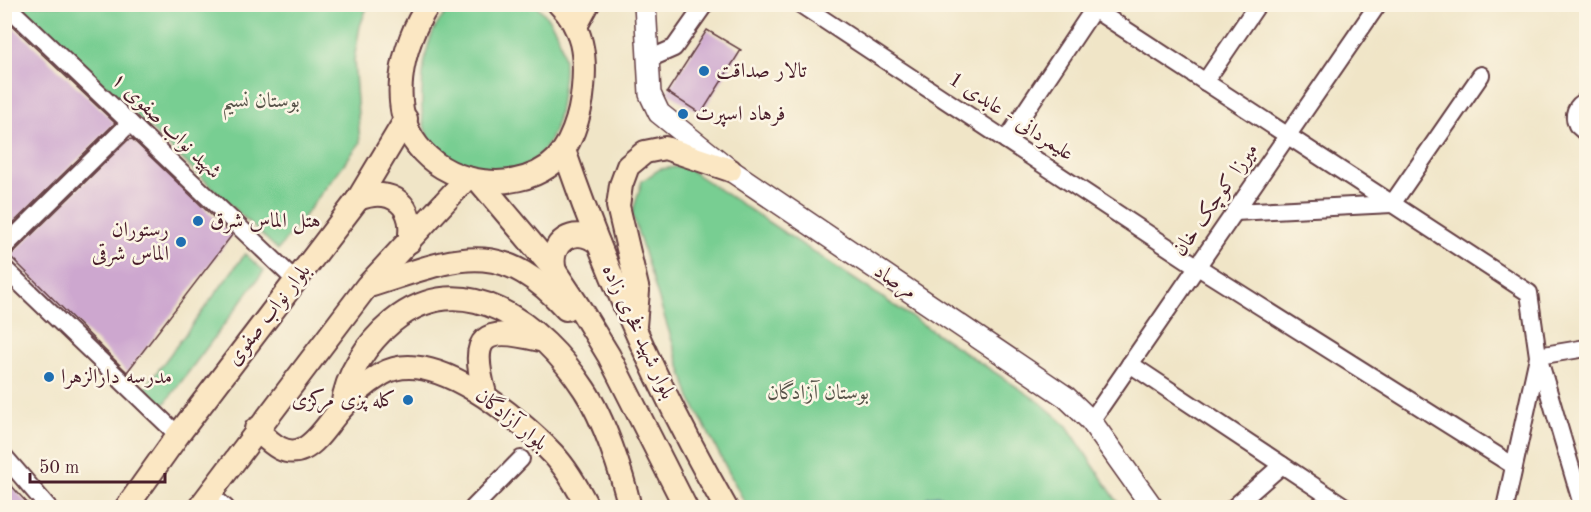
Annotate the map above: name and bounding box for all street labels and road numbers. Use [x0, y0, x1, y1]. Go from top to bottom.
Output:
street label: شهید نواب صفوی ۱ [106, 69, 225, 185]
street label: علیمردانی - عابدی 1 [944, 69, 1077, 166]
street label: میرزا کوچک خان [1168, 139, 1264, 261]
street label: بلوار نواب صفوی [223, 261, 316, 370]
street label: بلوار شهید فخری زاده [596, 261, 679, 403]
street label: مرصاد [868, 261, 920, 306]
street label: بلوار آزادگان [470, 382, 554, 456]

